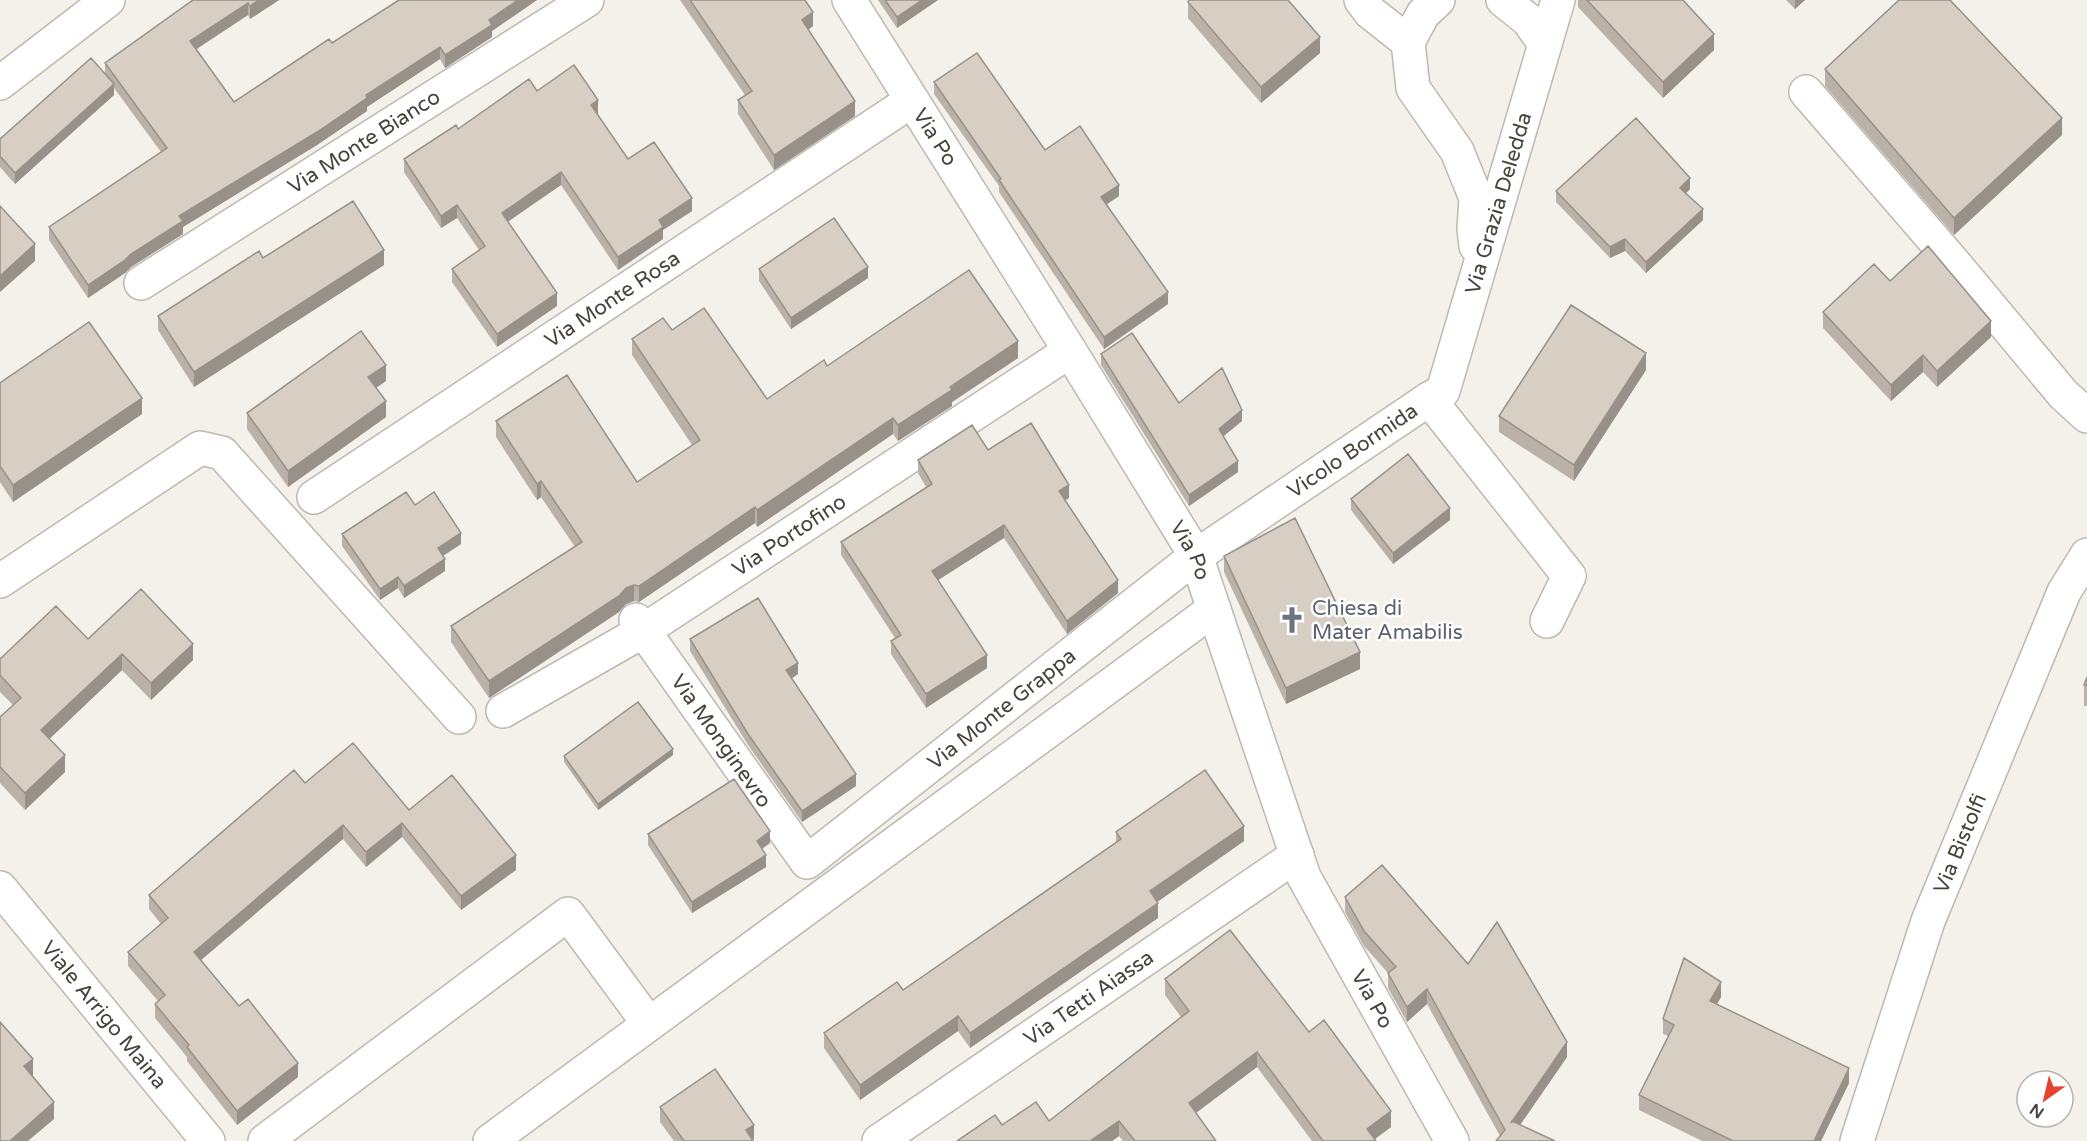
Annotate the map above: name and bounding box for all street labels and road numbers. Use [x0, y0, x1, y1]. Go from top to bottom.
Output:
street label: Via Monte Bianco [283, 84, 445, 199]
street label: Via Po [908, 104, 963, 171]
street label: Via Grazia Deledda [1460, 109, 1537, 297]
street label: Via Monte Rosa [540, 245, 685, 353]
street label: Vicolo Bormida [1283, 398, 1422, 503]
street label: Via Portofino [727, 489, 851, 582]
street label: Via Po [1165, 516, 1216, 583]
street label: Via Monte Grappa [923, 643, 1081, 775]
street label: Via Monginevro [666, 669, 777, 812]
street label: Via Bistolfi [1928, 790, 1992, 897]
street label: Viale Arrigo Maina [36, 936, 172, 1094]
street label: Via Tetti Aiassa [1019, 944, 1158, 1051]
street label: Via Po [1346, 965, 1399, 1033]

